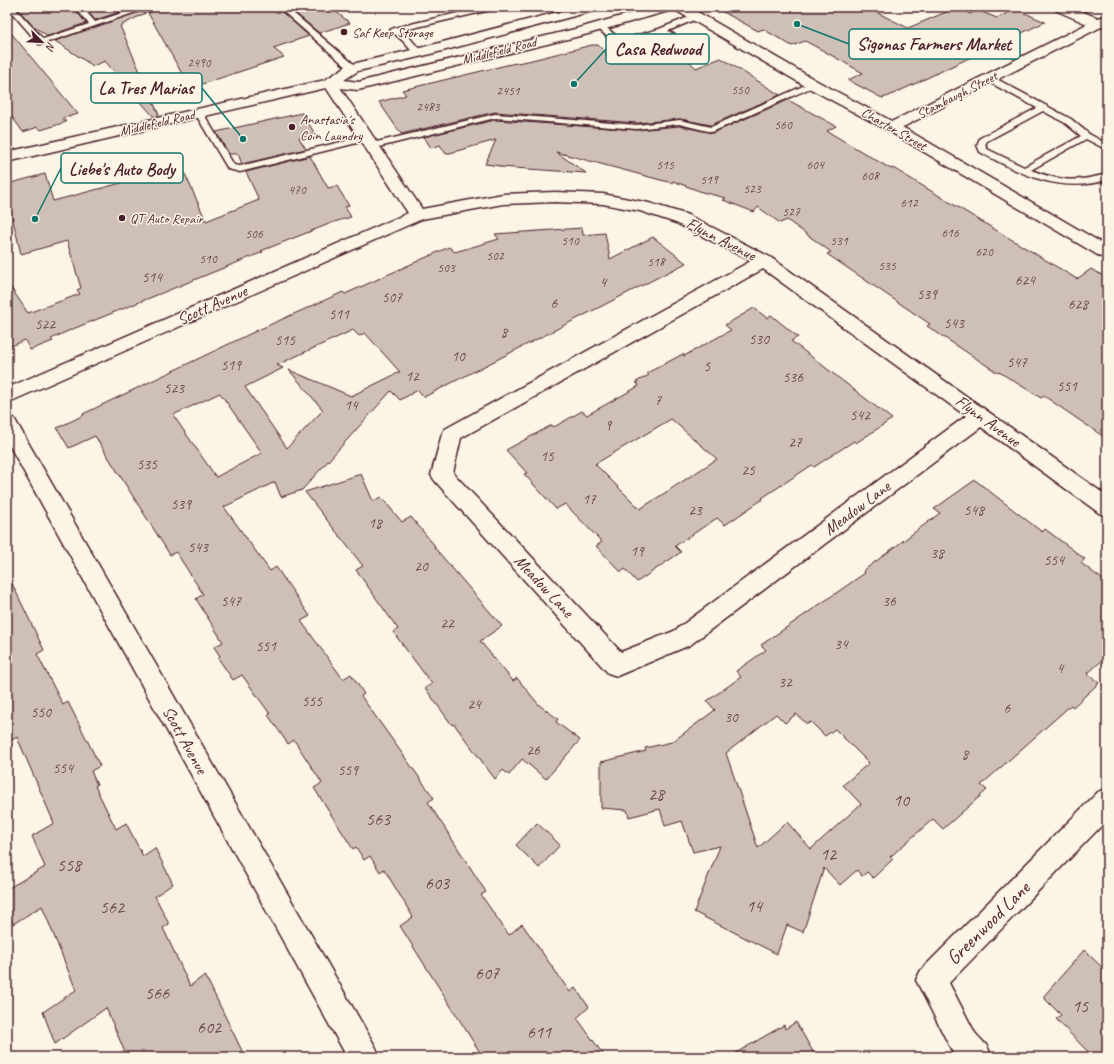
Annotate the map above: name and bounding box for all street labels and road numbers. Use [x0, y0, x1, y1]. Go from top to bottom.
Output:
street label: Middlefield Road [460, 33, 541, 68]
street label: Stambaugh Street [914, 67, 1001, 123]
street label: Charter Street [859, 104, 931, 155]
street label: Middlefield Road [118, 106, 199, 140]
street label: Flynn Avenue [683, 213, 761, 266]
street label: Scott Avenue [174, 280, 252, 330]
street label: Flynn Avenue [951, 390, 1026, 452]
street label: Meadow Lane [820, 475, 896, 540]
street label: Meadow Lane [510, 550, 579, 623]
street label: Scott Avenue [158, 702, 213, 779]
street label: Greenwood Lane [941, 875, 1036, 970]

